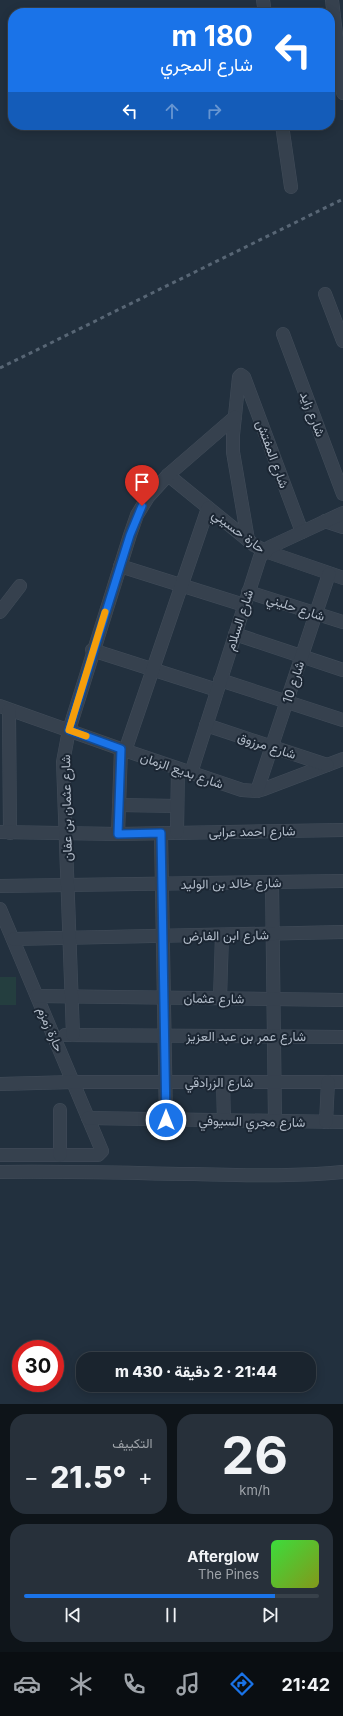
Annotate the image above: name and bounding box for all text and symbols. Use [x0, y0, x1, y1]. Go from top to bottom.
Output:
text: 180 m [172, 19, 253, 53]
icon: left [267, 24, 319, 76]
text: شارع المجري [160, 54, 253, 75]
icon: left [119, 100, 141, 122]
icon: ahead [161, 100, 183, 122]
icon: right [203, 100, 225, 122]
street label: شارع زايد [295, 389, 329, 440]
street label: شارع المفتش [251, 418, 293, 491]
pin [125, 465, 159, 506]
icon: arrive [131, 471, 153, 493]
street label: حارة حسيني [207, 506, 269, 559]
street label: شارع السلام [222, 588, 258, 653]
street label: شارع حليني [264, 590, 327, 627]
street label: شارع 10 [279, 659, 309, 706]
street label: شارع مرزوق [235, 728, 298, 764]
street label: شارع بديع الزمان [138, 748, 226, 794]
street label: شارع عثمان بن عفان [57, 754, 77, 862]
street label: شارع احمد عرابى [208, 822, 296, 842]
street label: شارع خالد بن الوليد [180, 874, 282, 894]
street label: شارع ابن الفارض [183, 926, 269, 946]
street label: شارع عثمان [183, 989, 245, 1009]
street label: حارة زمزم [33, 1004, 68, 1055]
street label: شارع عمر بن عبد العزيز [185, 1028, 306, 1046]
street label: شارع الزرادقي [185, 1074, 253, 1093]
position arrow [145, 1099, 187, 1141]
street label: شارع مجري السيوفي [198, 1112, 306, 1133]
speed limit sign: 30 [12, 1340, 64, 1392]
text: 21:44 · 2 دقيقة · 430 m [115, 1362, 277, 1381]
text: 26 [221, 1424, 288, 1487]
text: التكييف [112, 1435, 153, 1451]
text: 21.5° [50, 1459, 126, 1495]
text: − [24, 1464, 39, 1490]
text: + [138, 1464, 152, 1490]
text: km/h [239, 1482, 270, 1498]
text: Afterglow [187, 1547, 259, 1566]
text: The Pines [198, 1566, 259, 1582]
icon: previous [62, 1604, 84, 1626]
icon: pause [160, 1604, 182, 1626]
icon: next [259, 1604, 281, 1626]
icon: car [13, 1670, 41, 1698]
icon: climate [67, 1670, 95, 1698]
icon: phone [120, 1670, 148, 1698]
icon: music [174, 1670, 202, 1698]
icon: directions [228, 1670, 256, 1698]
text: 21:42 [282, 1674, 330, 1695]

